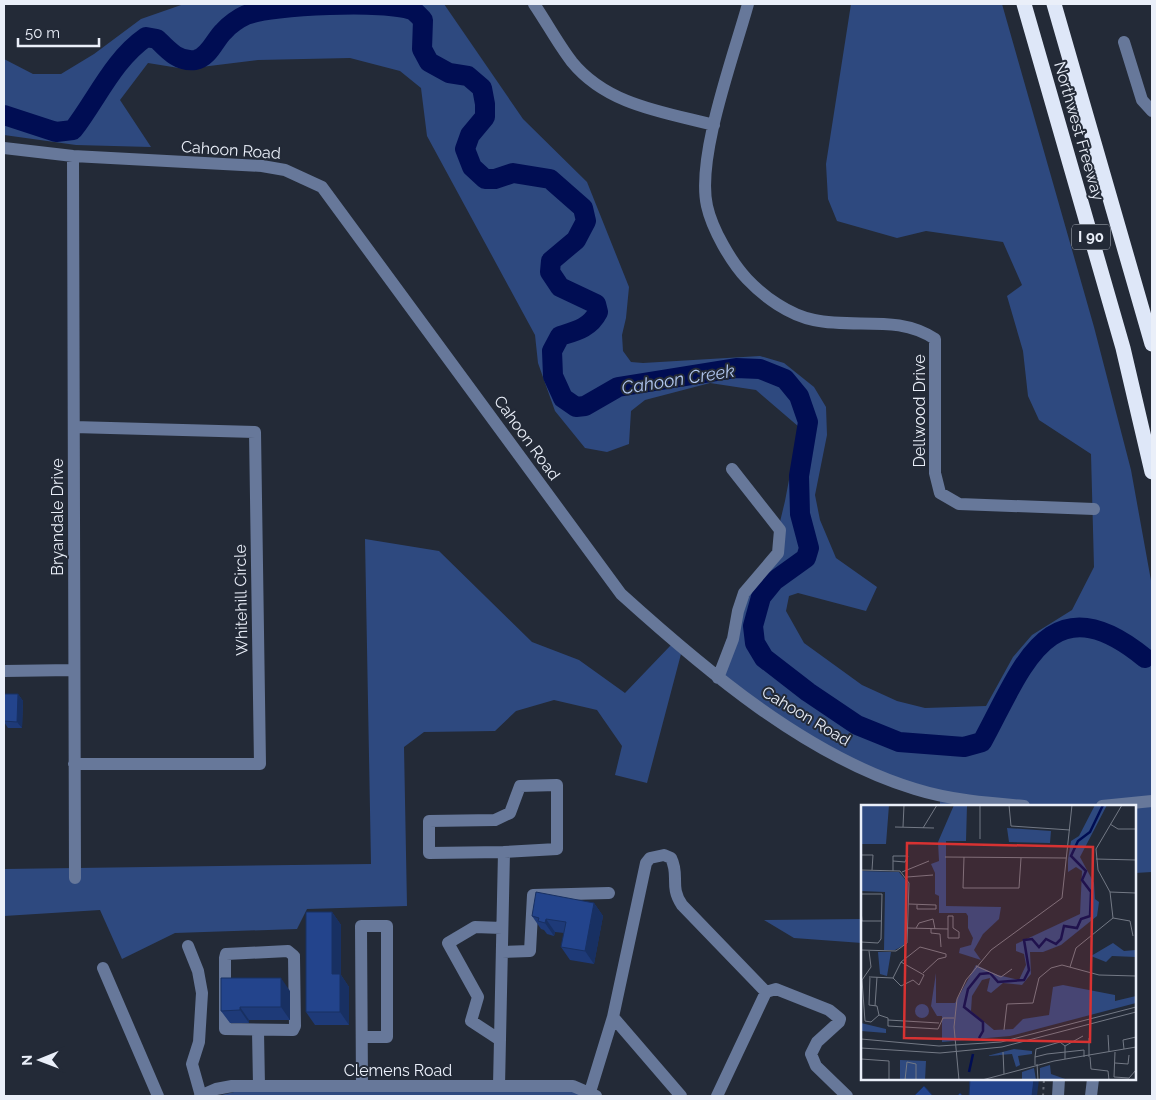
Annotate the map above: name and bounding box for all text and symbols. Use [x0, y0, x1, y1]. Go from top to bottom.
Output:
scale bar [18, 15, 99, 47]
text: 50 m [25, 24, 60, 42]
street label: Northwest Freeway [1050, 59, 1108, 203]
street label: Cahoon Road [181, 137, 282, 163]
road number: I 90 [1072, 224, 1110, 250]
street label: Dellwood Drive [910, 354, 929, 468]
water label: Cahoon Creek [620, 360, 736, 398]
street label: Cahoon Road [490, 392, 564, 484]
street label: Bryandale Drive [48, 458, 67, 576]
street label: Whitehill Circle [231, 544, 251, 656]
street label: Cahoon Road [758, 682, 854, 750]
inset map [861, 805, 1136, 1080]
north arrow [15, 1035, 65, 1085]
text: N [19, 1055, 35, 1066]
street label: Clemens Road [344, 1061, 452, 1080]

